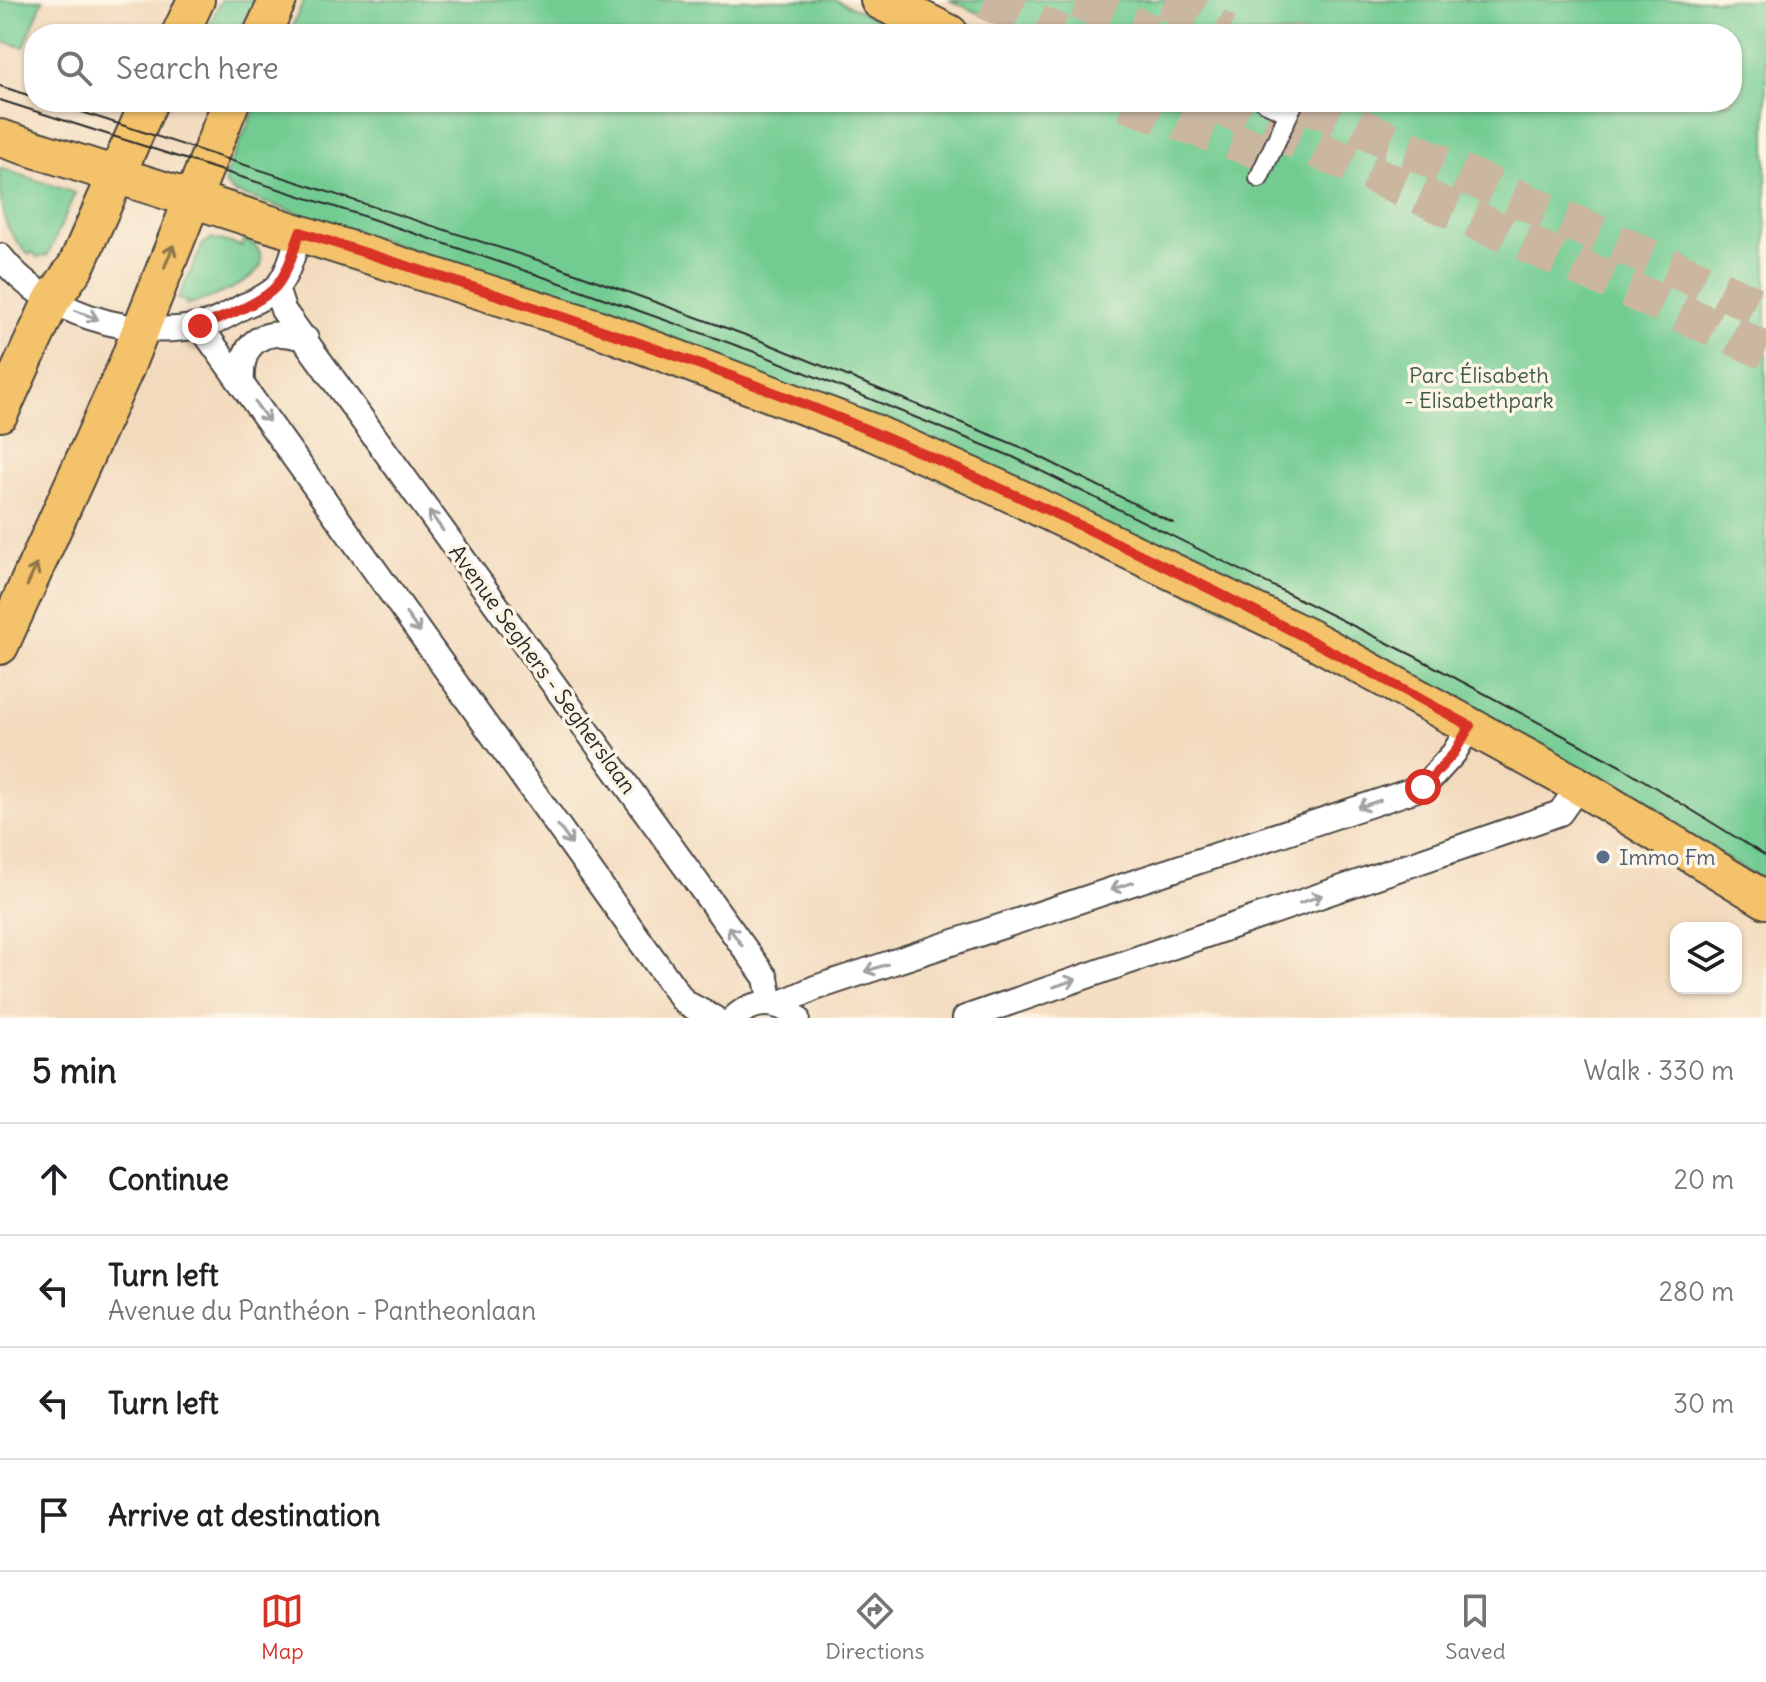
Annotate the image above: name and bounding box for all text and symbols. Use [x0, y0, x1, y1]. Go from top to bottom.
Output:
search box [24, 24, 1742, 112]
icon: search [52, 46, 96, 90]
text: Search here [116, 49, 279, 87]
one-way arrow [163, 244, 177, 269]
route end [182, 308, 218, 344]
one-way arrow [74, 309, 99, 323]
park label: Parc Élisabeth - Elisabethpark [1404, 361, 1554, 414]
one-way arrow [254, 400, 270, 422]
one-way arrow [428, 510, 444, 532]
street label: Avenue Seghers - Segherslaan [443, 539, 643, 799]
one-way arrow [25, 563, 40, 587]
one-way arrow [405, 612, 422, 633]
route start [1405, 769, 1441, 805]
one-way arrow [1357, 798, 1382, 813]
one-way arrow [556, 823, 573, 845]
place label: Immo Fm [1619, 843, 1715, 871]
marker: Immo Fm [1594, 848, 1612, 866]
one-way arrow [1110, 880, 1135, 895]
one-way arrow [1298, 890, 1323, 905]
map controls [1670, 922, 1742, 994]
button: layers [1670, 922, 1742, 994]
one-way arrow [727, 926, 743, 948]
one-way arrow [863, 962, 888, 977]
one-way arrow [1052, 975, 1077, 990]
text: 5 min [32, 1049, 117, 1092]
text: Walk · 330 m [1584, 1054, 1734, 1087]
icon: ahead [32, 1157, 76, 1201]
text: Continue [108, 1160, 229, 1198]
text: 20 m [1674, 1163, 1734, 1196]
text: Turn left [108, 1256, 219, 1294]
icon: left [32, 1269, 76, 1313]
text: 280 m [1659, 1275, 1734, 1308]
text: Avenue du Panthéon - Pantheonlaan [108, 1294, 536, 1327]
icon: left [32, 1381, 76, 1425]
text: Turn left [108, 1384, 219, 1422]
text: 30 m [1673, 1387, 1734, 1420]
icon: arrive [32, 1493, 76, 1537]
text: Arrive at destination [108, 1496, 380, 1534]
tab: Map [260, 1589, 304, 1665]
tab: Directions [825, 1589, 925, 1665]
tab: Saved [1445, 1589, 1506, 1665]

